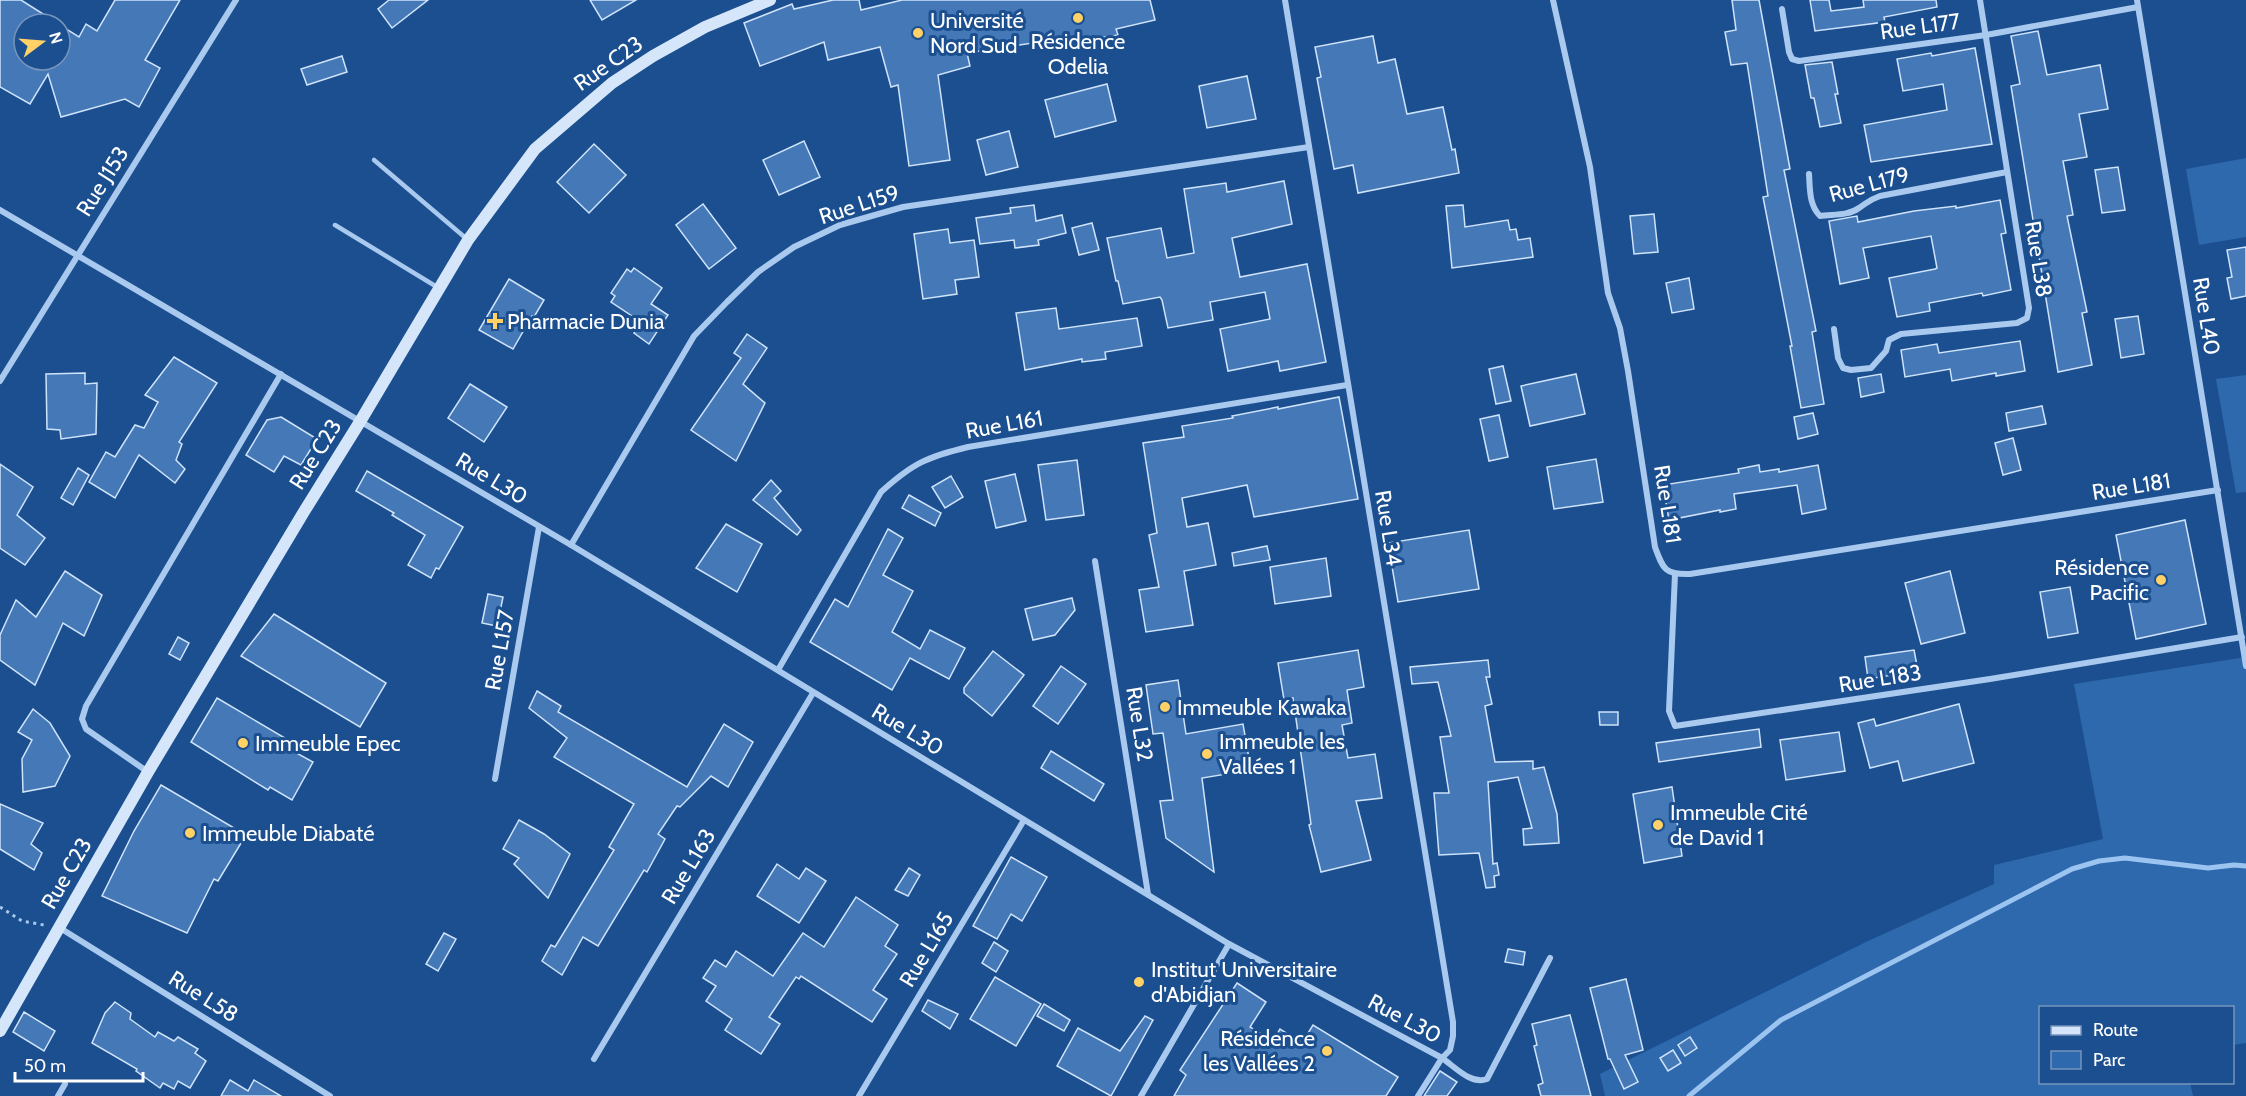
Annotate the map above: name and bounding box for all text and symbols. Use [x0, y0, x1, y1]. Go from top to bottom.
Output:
place label: Université Nord Sud [930, 7, 1024, 59]
street label: Rue L177 [1878, 8, 1962, 45]
marker: Résidence Odelia [1071, 11, 1085, 25]
north arrow [12, 12, 72, 72]
marker: Université Nord Sud [911, 26, 925, 40]
place label: Résidence Odelia [1031, 28, 1125, 80]
text: N [45, 30, 67, 46]
street label: Rue C23 [569, 30, 648, 97]
street label: Rue J153 [70, 141, 134, 221]
street label: Rue L179 [1826, 161, 1912, 208]
street label: Rue L159 [816, 179, 903, 230]
street label: Rue L38 [2019, 219, 2058, 299]
street label: Rue L40 [2187, 275, 2226, 357]
place label: Pharmacie Dunia [507, 308, 665, 335]
marker: Pharmacie Dunia [488, 314, 502, 328]
street label: Rue L161 [963, 404, 1045, 445]
street label: Rue C23 [283, 414, 347, 494]
street label: Rue L30 [451, 447, 533, 510]
street label: Rue L181 [1648, 463, 1687, 545]
street label: Rue L181 [2090, 467, 2172, 506]
street label: Rue L34 [1369, 488, 1408, 568]
place label: Résidence Pacific [2054, 554, 2149, 606]
marker: Résidence Pacific [2154, 573, 2168, 587]
street label: Rue L157 [479, 608, 520, 693]
street label: Rue L183 [1837, 659, 1924, 698]
street label: Rue L32 [1120, 685, 1159, 763]
place label: Immeuble Kawaka [1177, 694, 1347, 721]
street label: Rue L30 [867, 698, 949, 761]
marker: Immeuble Kawaka [1158, 700, 1172, 714]
place label: Immeuble les Vallées 1 [1219, 728, 1345, 780]
place label: Immeuble Epec [255, 730, 401, 757]
marker: Immeuble Epec [236, 736, 250, 750]
marker: Immeuble les Vallées 1 [1200, 747, 1214, 761]
place label: Immeuble Cité de David 1 [1670, 799, 1808, 851]
marker: Immeuble Cité de David 1 [1651, 818, 1665, 832]
place label: Immeuble Diabaté [202, 820, 375, 847]
street label: Rue L163 [656, 824, 721, 909]
marker: Immeuble Diabaté [183, 826, 197, 840]
street label: Rue C23 [35, 833, 98, 914]
street label: Rue L165 [894, 907, 959, 992]
place label: Institut Universitaire d'Abidjan [1151, 956, 1337, 1008]
street label: Rue L58 [164, 965, 244, 1028]
marker: Institut Universitaire d'Abidjan [1132, 975, 1146, 989]
street label: Rue L30 [1364, 988, 1446, 1049]
legend [2039, 1006, 2234, 1084]
text: Route [2093, 1019, 2138, 1041]
place label: Résidence les Vallées 2 [1203, 1025, 1315, 1077]
marker: Résidence les Vallées 2 [1320, 1044, 1334, 1058]
scale bar [15, 1045, 142, 1083]
text: Parc [2093, 1049, 2125, 1071]
text: 50 m [24, 1055, 66, 1077]

